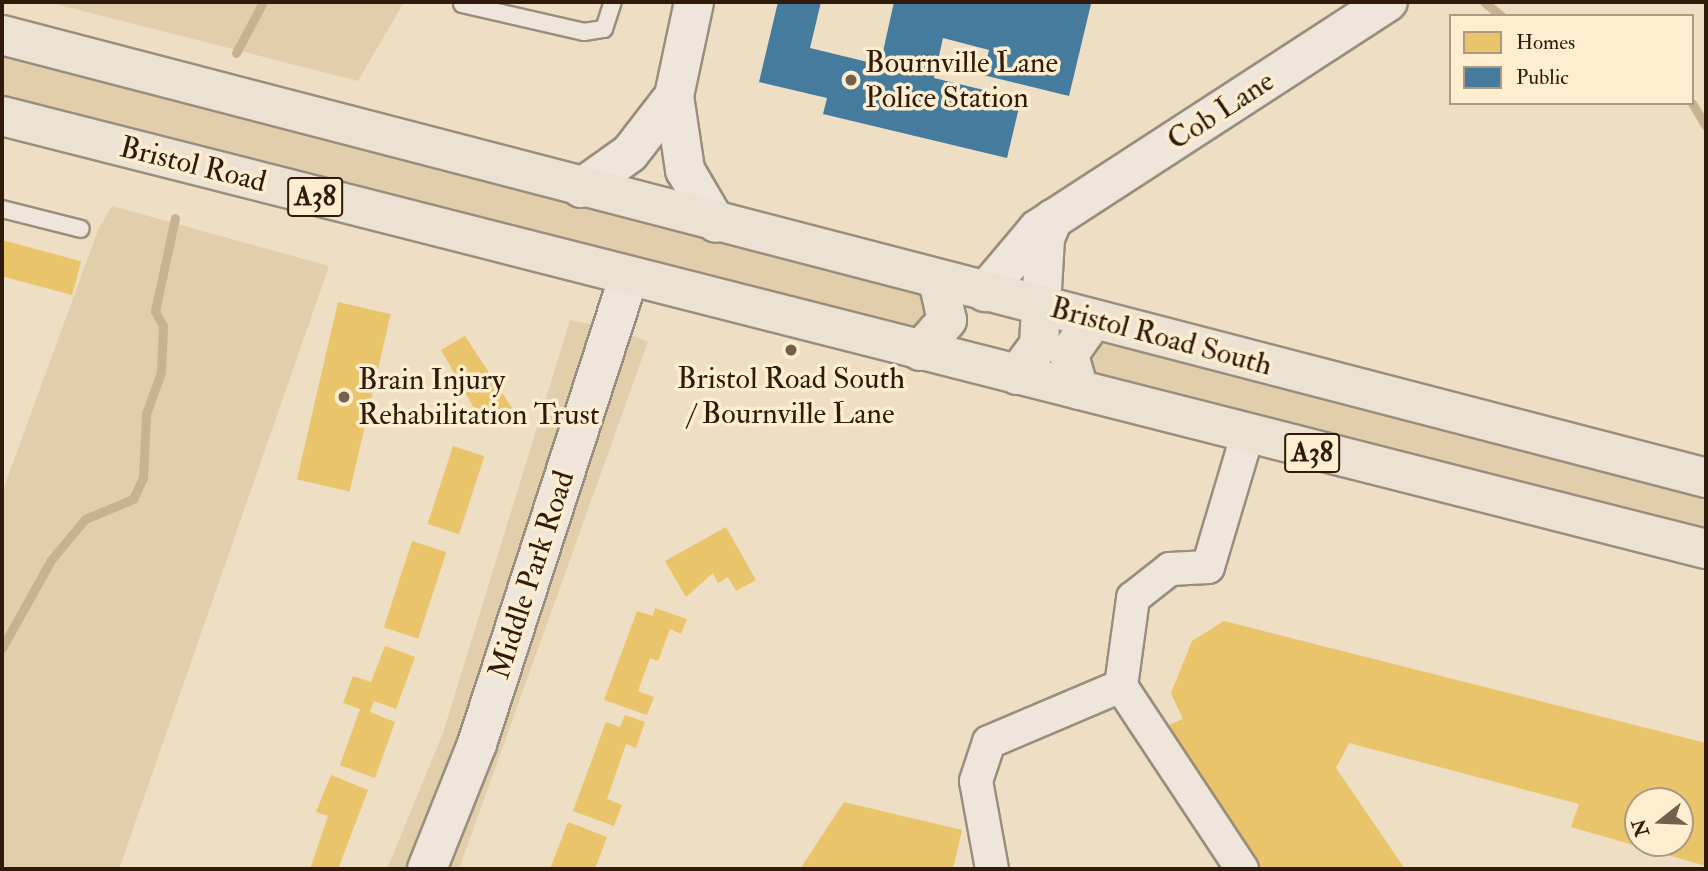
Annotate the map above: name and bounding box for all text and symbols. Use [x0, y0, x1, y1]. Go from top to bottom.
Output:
legend [1449, 14, 1694, 105]
text: Homes [1516, 29, 1575, 56]
place label: Bournville Lane Police Station [865, 45, 1058, 116]
street label: Cob Lane [1161, 63, 1281, 159]
text: Public [1516, 64, 1569, 91]
marker: Bournville Lane Police Station [843, 72, 859, 88]
street label: Bristol Road [116, 129, 270, 201]
road number: A38 [287, 172, 343, 222]
street label: Bristol Road South [1046, 290, 1276, 384]
marker: Bristol Road South / Bournville Lane [783, 342, 799, 358]
place label: Bristol Road South / Bournville Lane [677, 361, 905, 432]
place label: Brain Injury Rehabilitation Trust [358, 362, 600, 432]
marker: Brain Injury Rehabilitation Trust [336, 389, 352, 405]
road number: A38 [1284, 428, 1340, 477]
street label: Middle Park Road [481, 467, 583, 683]
north arrow [1624, 787, 1694, 857]
text: N [1627, 816, 1655, 840]

